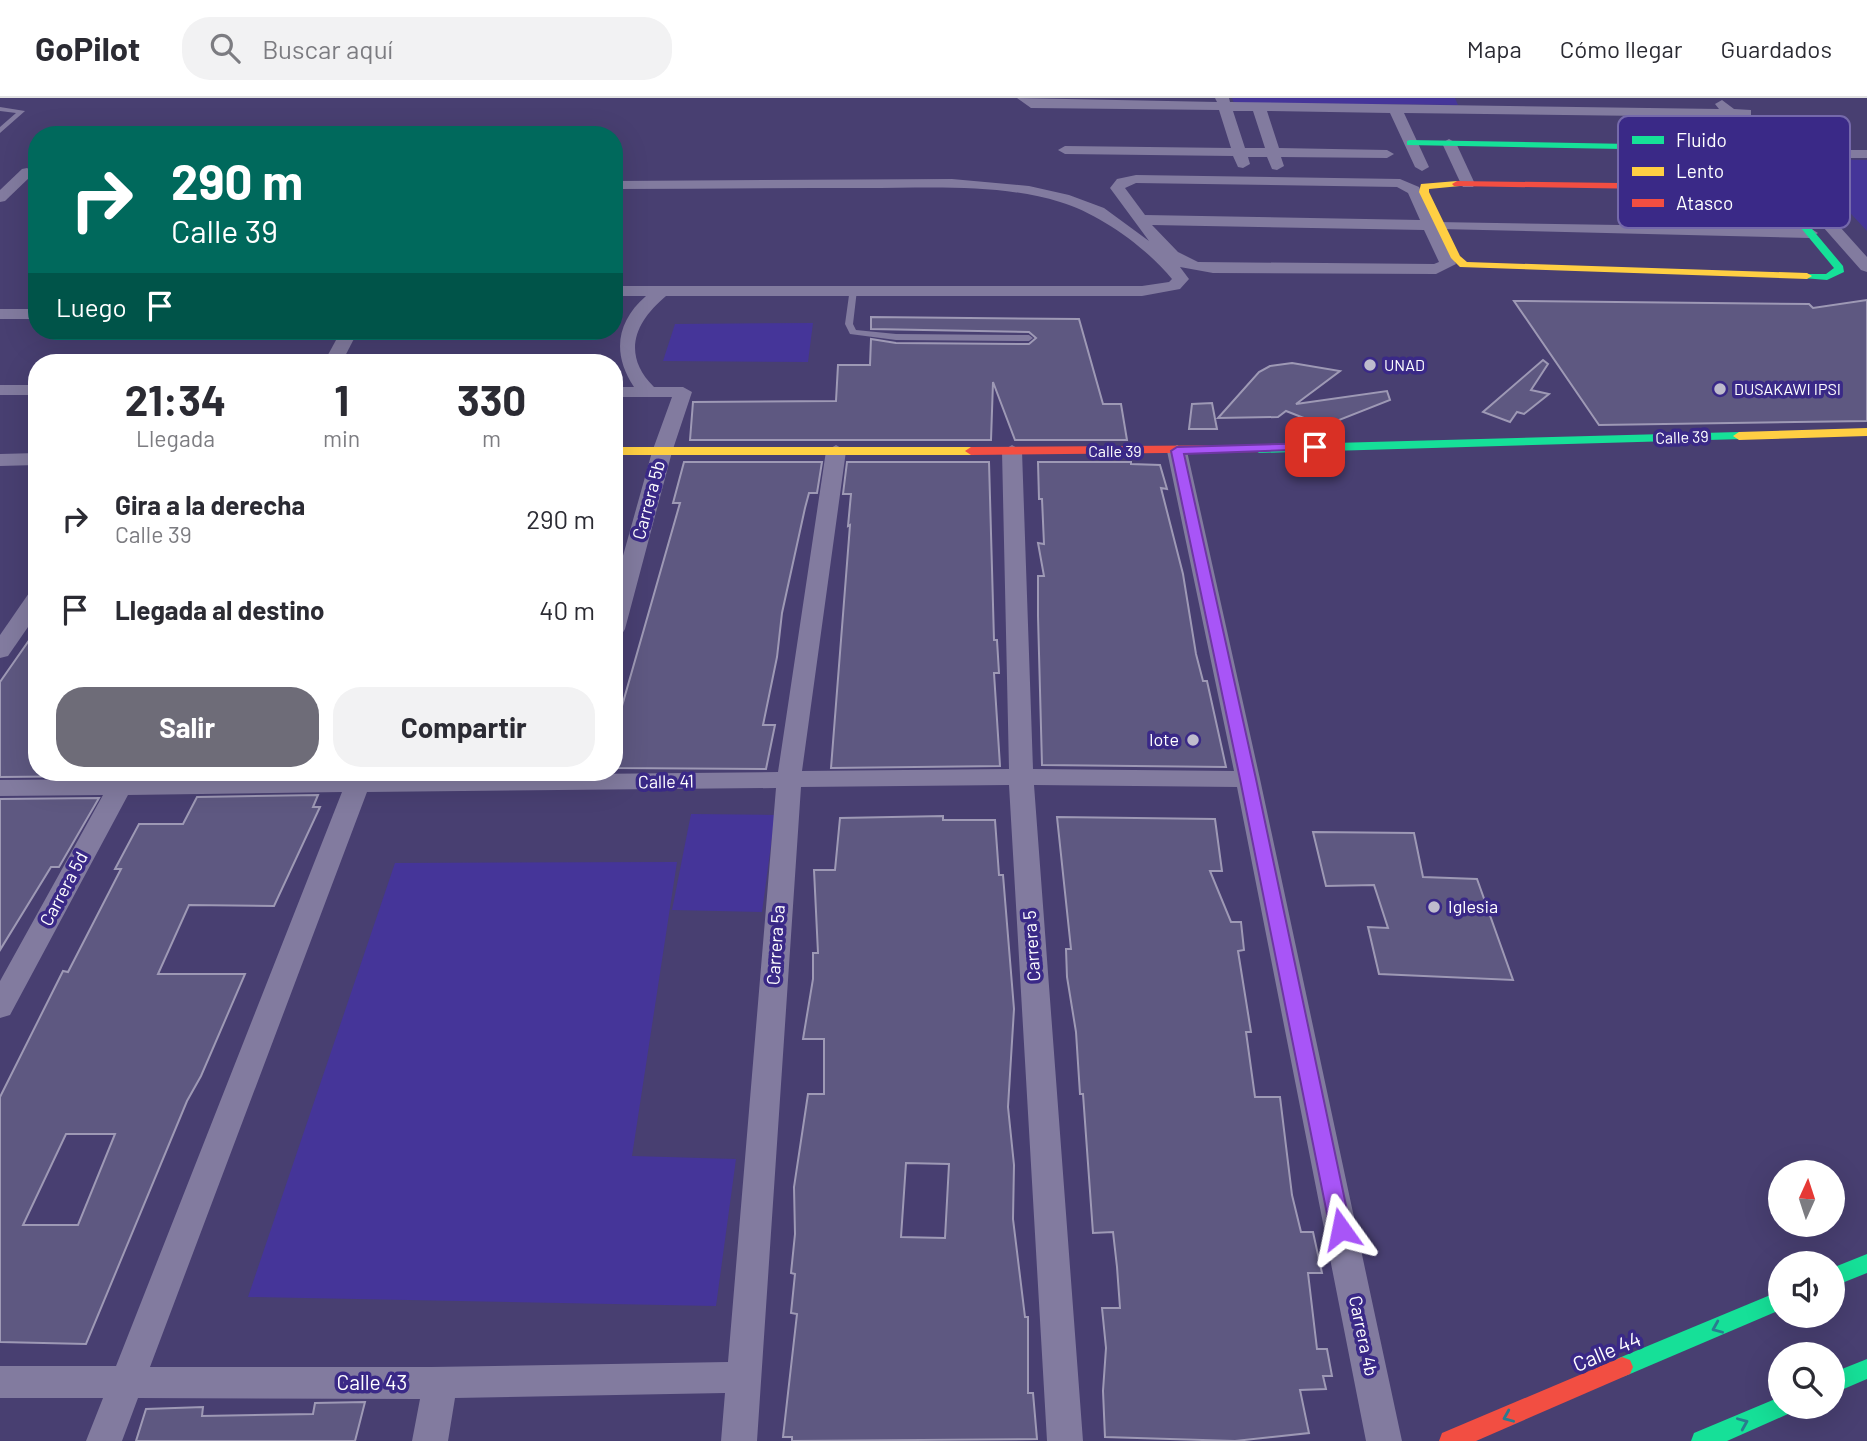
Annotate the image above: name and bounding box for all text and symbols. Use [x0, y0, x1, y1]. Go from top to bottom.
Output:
search box [182, 17, 672, 80]
text: GoPilot [35, 28, 140, 68]
icon: search [206, 29, 244, 67]
text: Buscar aquí [262, 33, 393, 64]
text: Mapa [1467, 34, 1522, 63]
text: Cómo llegar [1560, 34, 1682, 63]
text: Guardados [1720, 34, 1832, 63]
legend [1618, 116, 1850, 228]
text: Fluido [1676, 128, 1727, 151]
text: 290 m [171, 151, 303, 210]
icon: right [56, 154, 147, 245]
text: Lento [1676, 159, 1724, 182]
text: Atasco [1676, 191, 1733, 214]
text: Calle 39 [171, 211, 278, 249]
icon: arrive [141, 287, 179, 325]
text: Luego [56, 291, 127, 322]
place label: UNAD [1384, 355, 1425, 374]
marker: UNAD [1362, 357, 1378, 373]
text: 21:34 [125, 374, 226, 424]
text: 1 [334, 374, 349, 424]
text: 330 [457, 374, 526, 424]
place label: DUSAKAWI IPSI [1734, 379, 1841, 398]
marker: DUSAKAWI IPSI [1712, 381, 1728, 397]
pin [1285, 417, 1345, 477]
text: Llegada [136, 424, 215, 452]
text: min [323, 424, 360, 452]
text: m [482, 424, 501, 452]
street label: Calle 39 [1655, 426, 1709, 447]
icon: arrive [1296, 428, 1334, 466]
street label: Calle 39 [1088, 441, 1142, 460]
street label: Carrera 5b [627, 458, 669, 542]
text: Gira a la derecha [115, 489, 305, 520]
icon: right [56, 500, 94, 538]
text: 290 m [526, 503, 595, 534]
text: Calle 39 [115, 520, 192, 548]
icon: arrive [56, 591, 94, 629]
text: Llegada al destino [115, 594, 324, 625]
text: 40 m [539, 594, 595, 625]
button: Salir [56, 687, 319, 767]
button: Compartir [333, 687, 595, 767]
place label: lote [1149, 728, 1179, 750]
marker: lote [1185, 732, 1201, 748]
street label: Calle 41 [638, 770, 694, 792]
street label: Carrera 5d [34, 848, 92, 929]
place label: Iglesia [1448, 895, 1498, 917]
marker: Iglesia [1426, 899, 1442, 915]
street label: Carrera 5a [761, 904, 789, 986]
street label: Carrera 5 [1018, 910, 1044, 982]
north arrow [1768, 1160, 1844, 1237]
map controls [1768, 1160, 1845, 1419]
position arrow [1304, 1192, 1378, 1266]
button: sound [1768, 1251, 1845, 1328]
street label: Carrera 4b [1345, 1294, 1383, 1378]
one-way arrow [1712, 1319, 1724, 1333]
street label: Calle 44 [1569, 1325, 1644, 1376]
button: search [1768, 1342, 1845, 1419]
street label: Calle 43 [337, 1369, 407, 1394]
one-way arrow [1502, 1408, 1514, 1422]
one-way arrow [1737, 1417, 1749, 1431]

